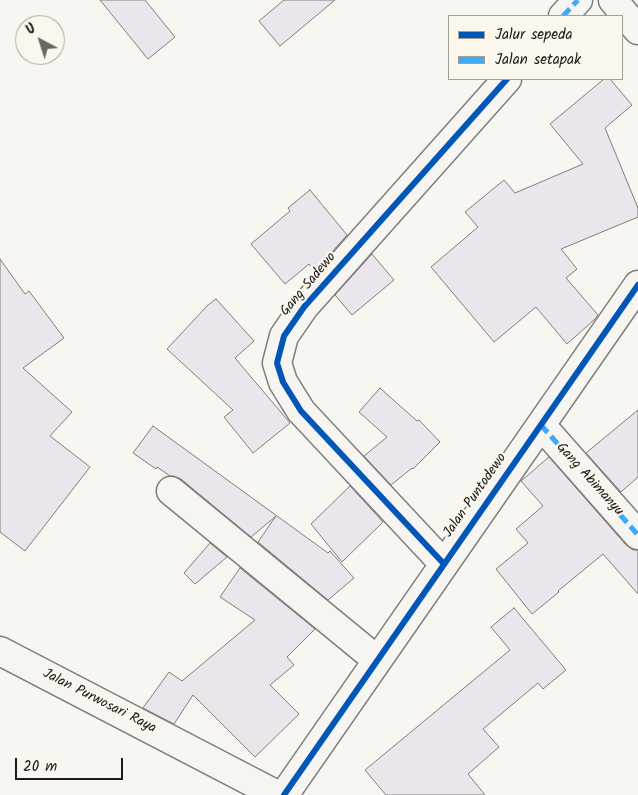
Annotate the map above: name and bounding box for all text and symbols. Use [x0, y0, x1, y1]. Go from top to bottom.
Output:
north arrow [15, 15, 65, 65]
legend [448, 15, 623, 80]
text: U [21, 18, 41, 40]
text: Jalur sepeda [495, 23, 573, 47]
text: Jalan setapak [495, 48, 581, 72]
street label: Gang Sadewo [278, 250, 340, 320]
street label: Gang Abimanyu [552, 440, 626, 520]
street label: Jalan Puntodewo [441, 451, 511, 541]
street label: Jalan Purwosari Raya [40, 666, 158, 738]
scale bar [18, 748, 125, 780]
text: 20 m [23, 755, 57, 779]

